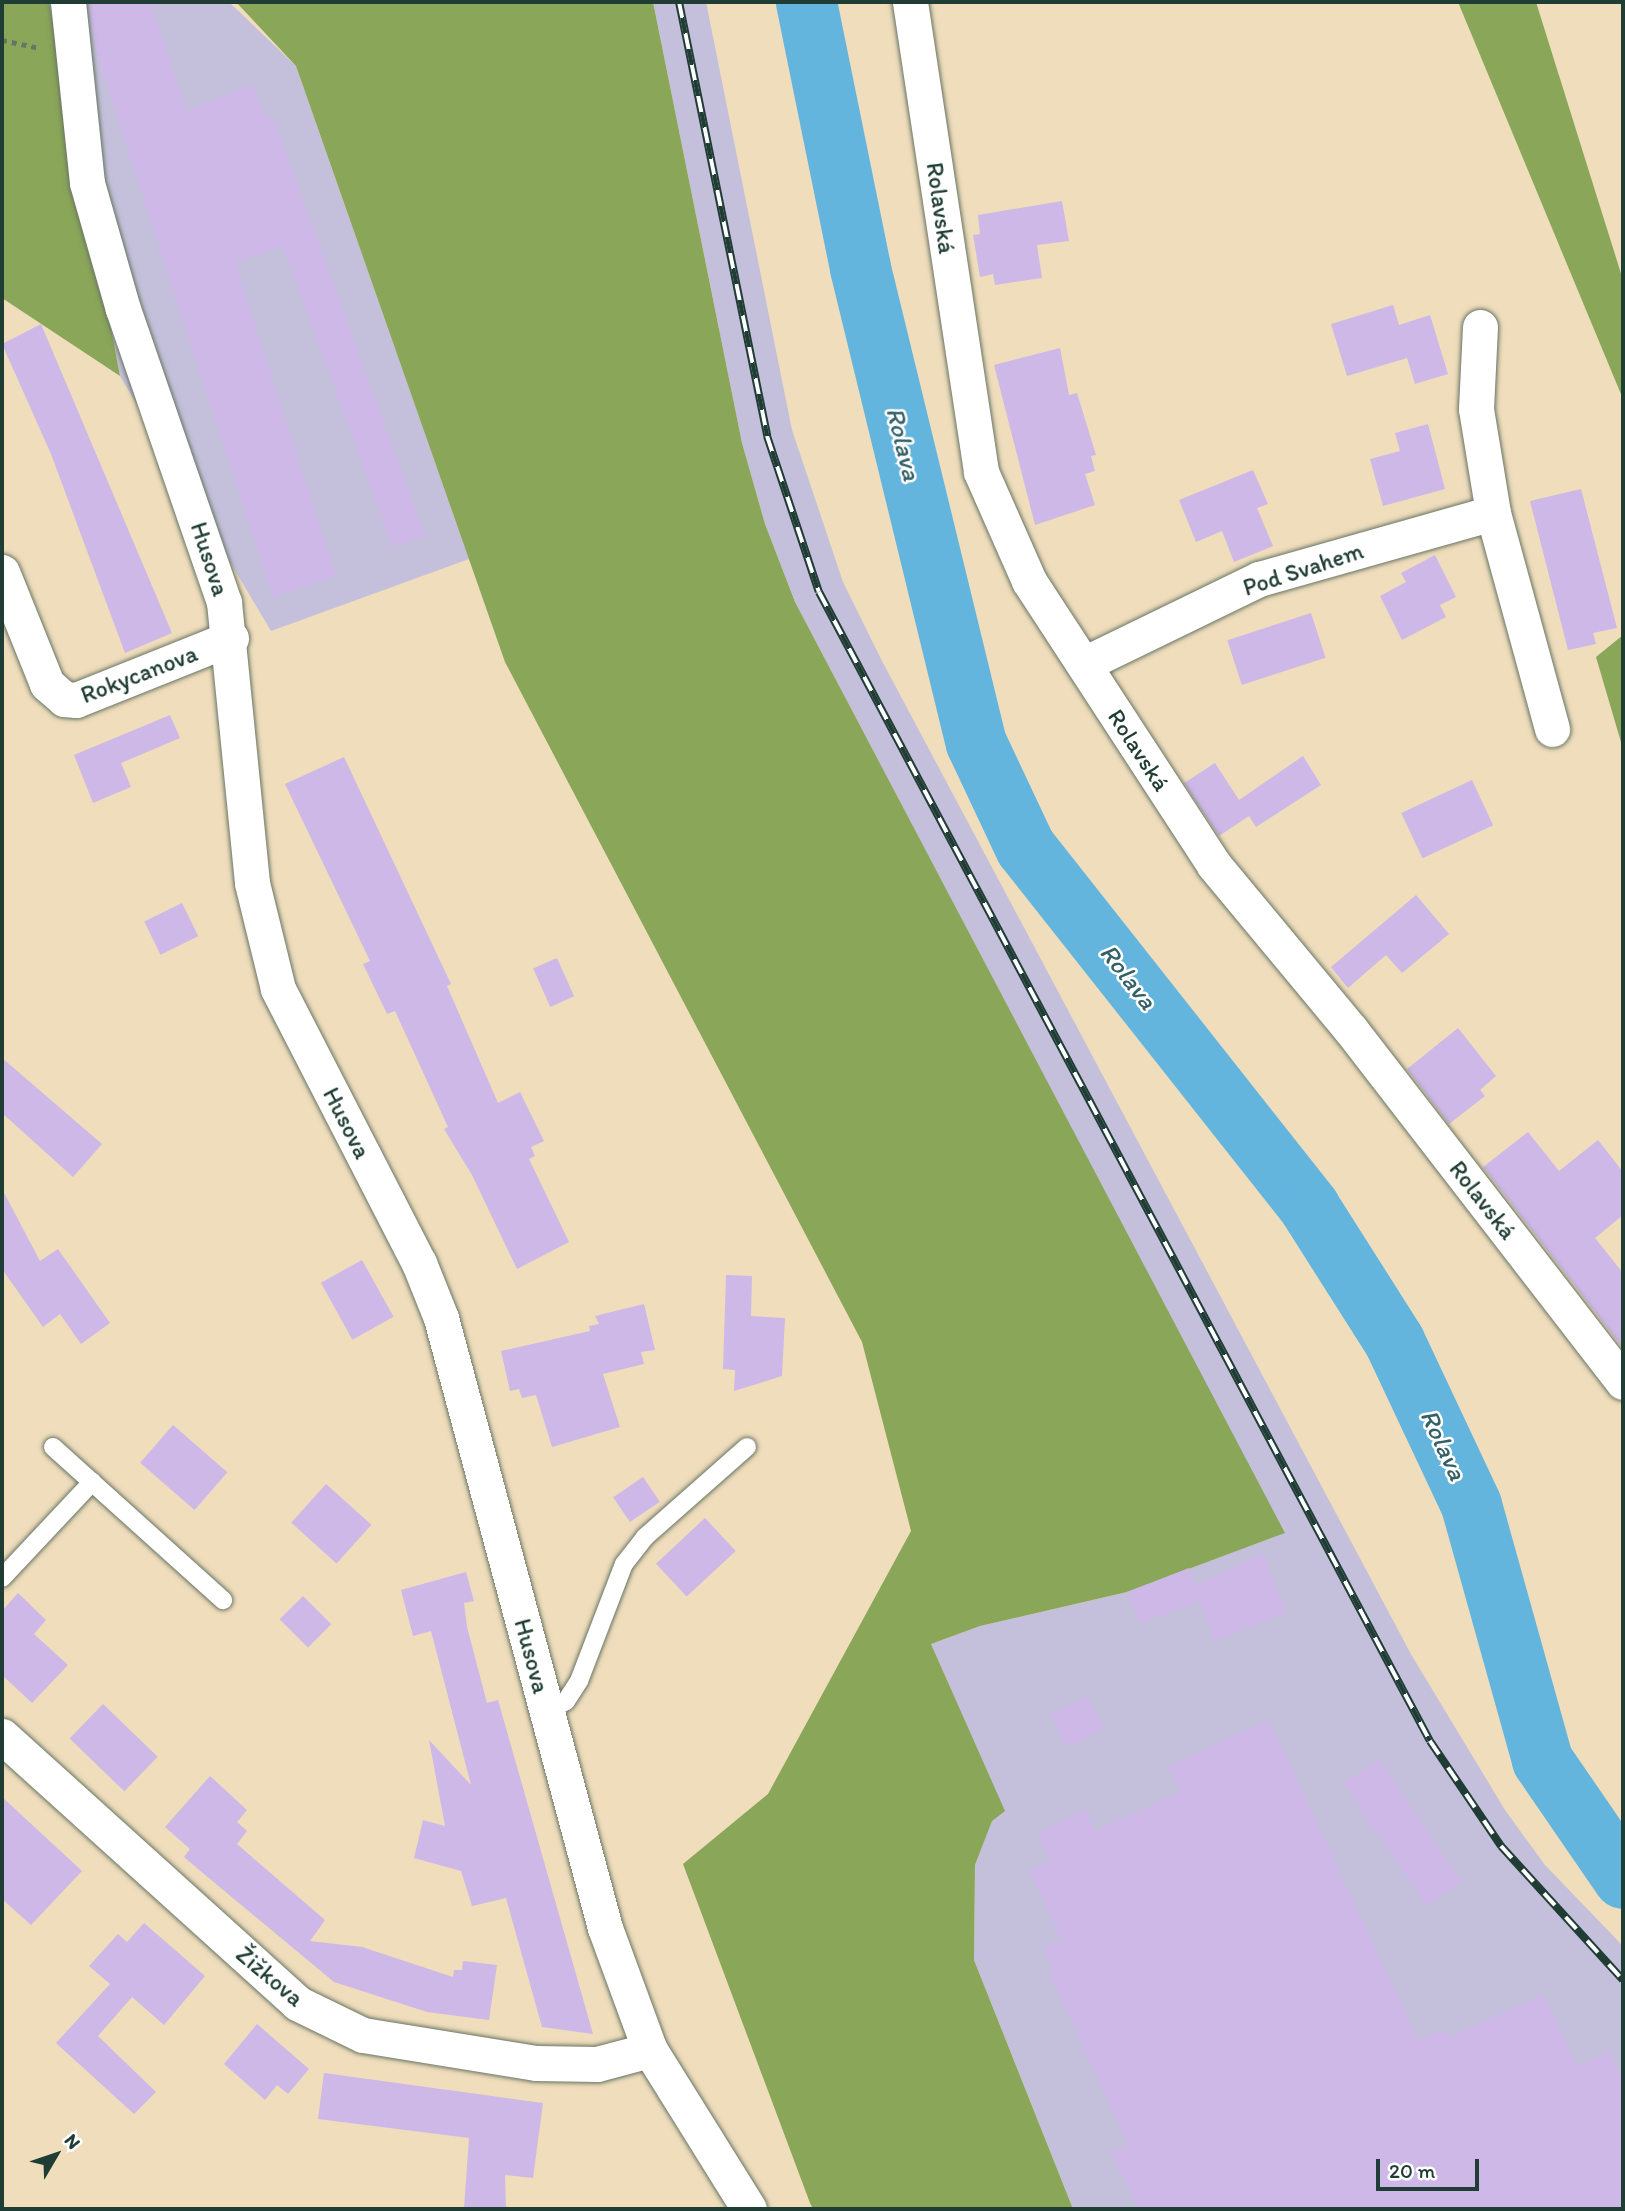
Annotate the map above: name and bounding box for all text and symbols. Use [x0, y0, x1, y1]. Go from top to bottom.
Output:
street label: Rolavská [920, 160, 962, 256]
water label: Rolava [879, 404, 927, 484]
street label: Husova [185, 518, 235, 600]
street label: Pod Svahem [1239, 536, 1367, 602]
street label: Rokycanova [77, 639, 201, 709]
street label: Rolavská [1102, 704, 1176, 796]
water label: Rolava [1093, 938, 1163, 1016]
street label: Husova [317, 1082, 377, 1164]
street label: Rolavská [1443, 1155, 1523, 1245]
water label: Rolava [1413, 1405, 1473, 1485]
street label: Husova [508, 1615, 556, 1697]
street label: Žižkova [230, 1940, 310, 2012]
north arrow [21, 2120, 91, 2190]
text: N [60, 2129, 86, 2154]
scale bar [1380, 2144, 1483, 2188]
text: 20 m [1389, 2158, 1435, 2183]

